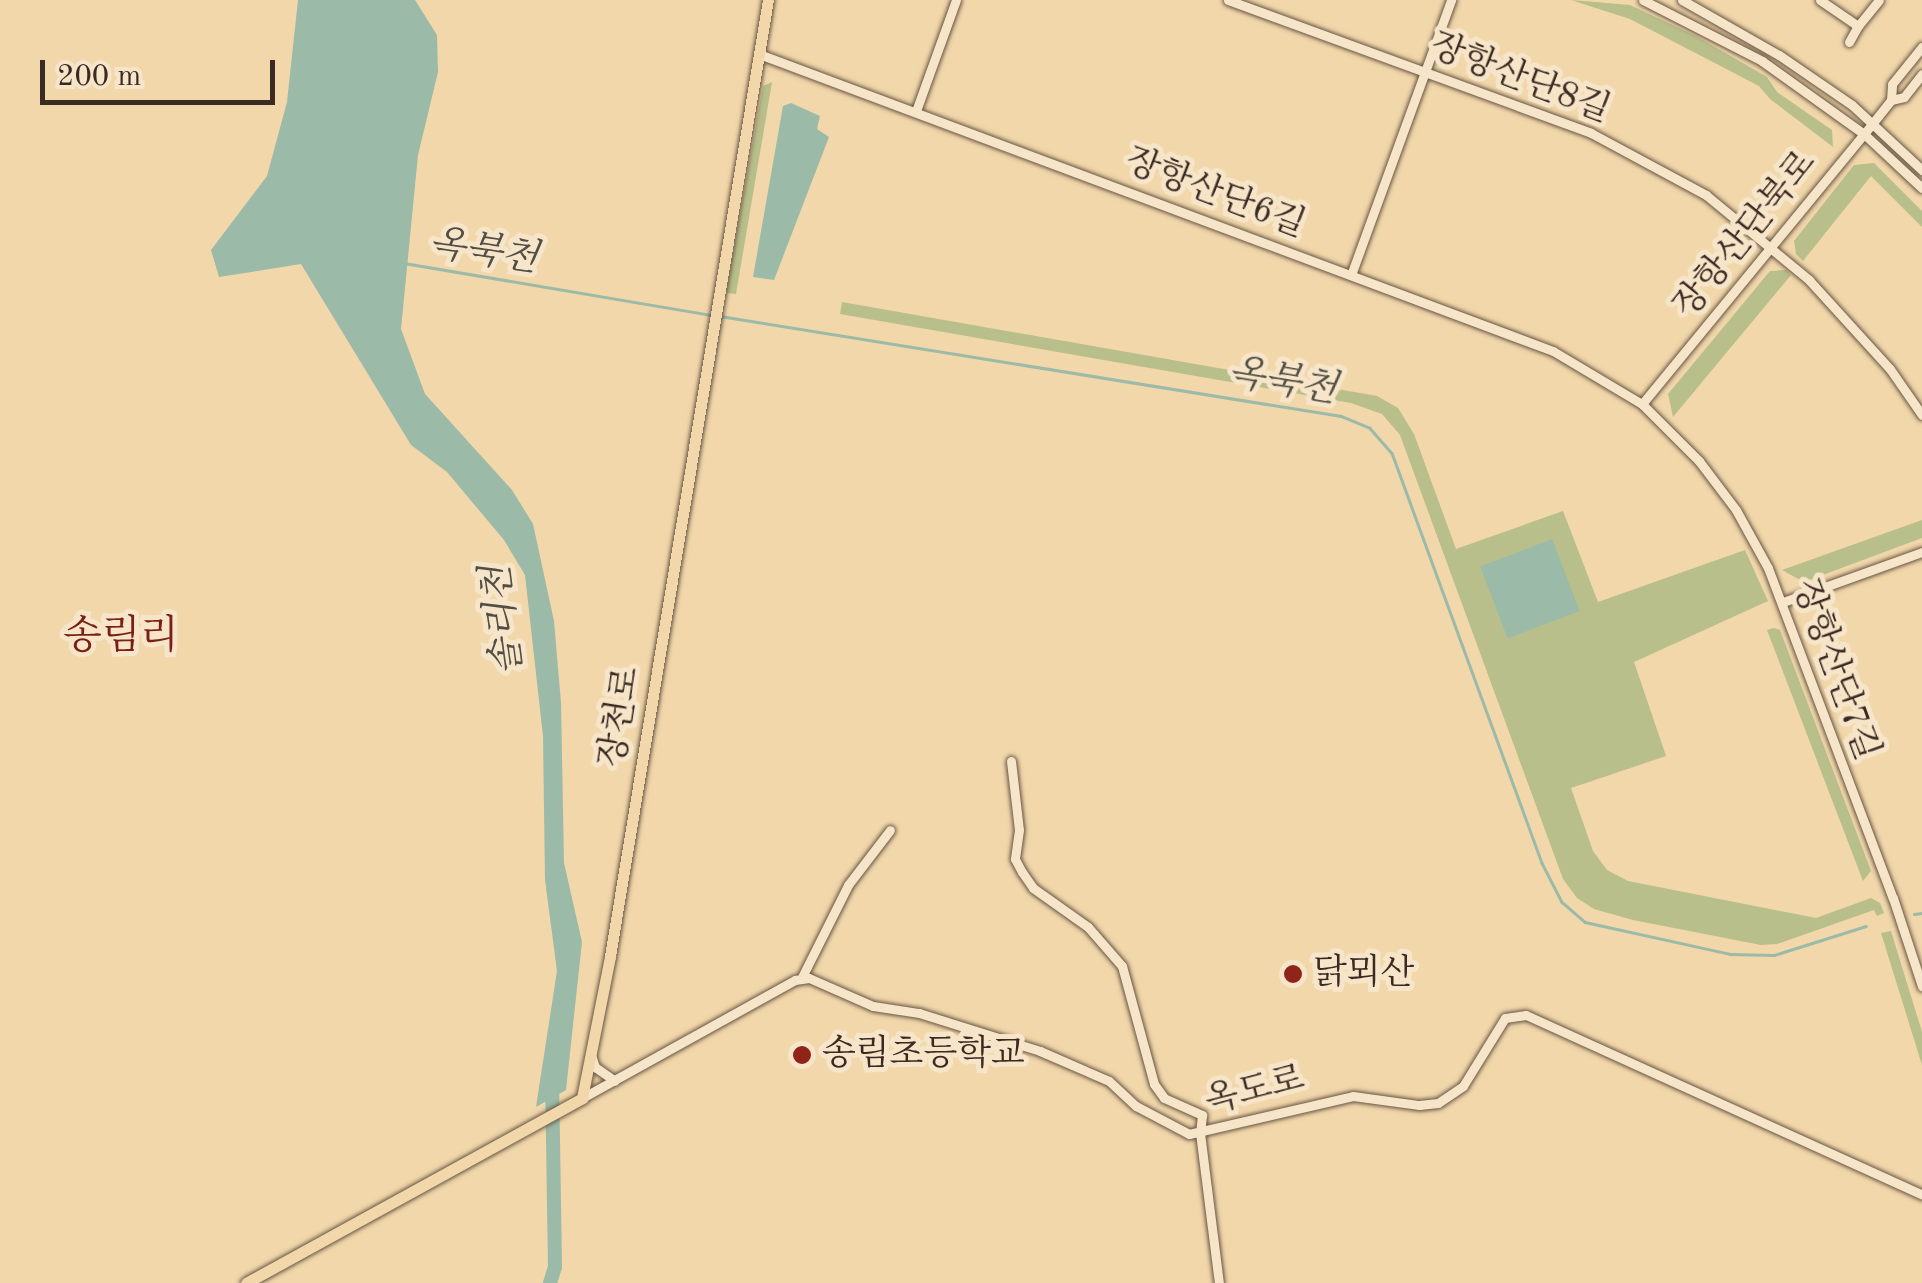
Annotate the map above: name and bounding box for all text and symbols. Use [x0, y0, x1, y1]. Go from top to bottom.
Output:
street label: 장항산단8길 [1424, 25, 1616, 133]
scale bar [45, 40, 280, 102]
text: 200 m [57, 62, 141, 92]
street label: 장항산단6길 [1119, 140, 1311, 248]
street label: 장항산단북로 [1666, 143, 1826, 327]
water label: 옥북천 [425, 222, 541, 284]
water label: 옥북천 [1224, 351, 1340, 415]
water label: 솔리천 [476, 563, 534, 677]
street label: 장항산단7길 [1783, 574, 1887, 766]
district label: 송림리 [63, 614, 179, 662]
street label: 장천로 [592, 664, 650, 770]
place label: 닭뫼산 [1313, 953, 1414, 995]
marker: 닭뫼산 [1282, 963, 1304, 985]
place label: 송림초등학교 [822, 1034, 1025, 1076]
marker: 송림초등학교 [791, 1044, 813, 1066]
street label: 옥도로 [1201, 1058, 1309, 1124]

